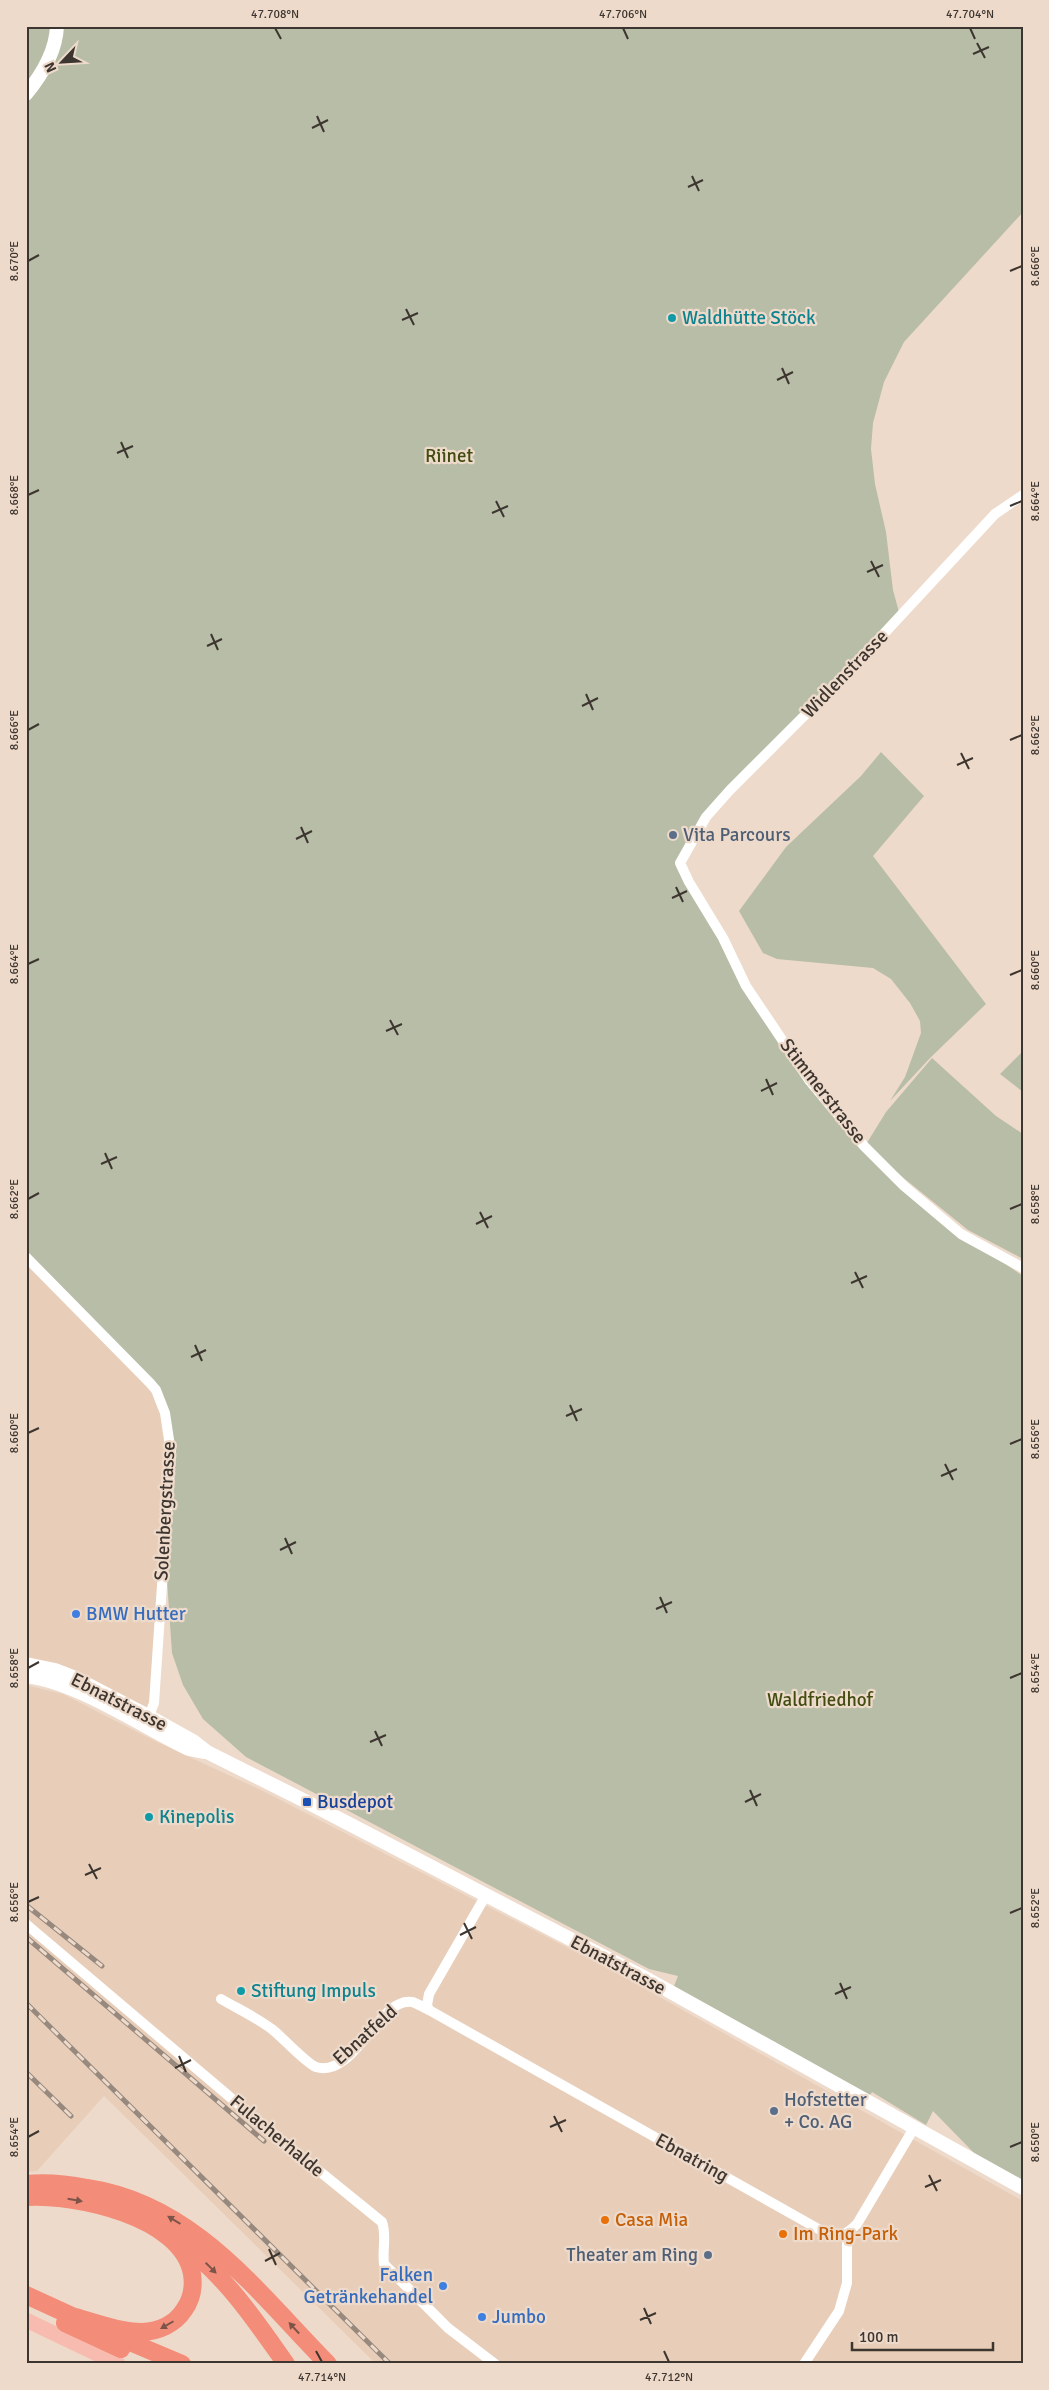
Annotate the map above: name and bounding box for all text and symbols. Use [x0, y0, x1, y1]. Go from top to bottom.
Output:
text: 47.708°N [251, 7, 299, 22]
text: 47.706°N [599, 7, 647, 22]
text: 47.704°N [946, 7, 994, 22]
north arrow [38, 38, 88, 88]
text: N [41, 59, 60, 75]
text: 8.670°E [7, 241, 22, 281]
text: 8.666°E [1028, 246, 1043, 286]
place label: Waldhütte Stöck [682, 306, 816, 330]
marker: Waldhütte Stöck [666, 312, 678, 324]
park label: Riinet [425, 444, 473, 468]
text: 8.668°E [7, 475, 22, 515]
text: 8.664°E [1028, 481, 1043, 521]
street label: Widlenstrasse [797, 625, 893, 723]
text: 8.666°E [7, 710, 22, 750]
text: 8.662°E [1028, 715, 1043, 755]
place label: Vita Parcours [683, 823, 790, 847]
marker: Vita Parcours [667, 829, 679, 841]
text: 8.664°E [7, 944, 22, 984]
text: 8.660°E [1028, 950, 1043, 990]
street label: Stimmerstrasse [774, 1034, 872, 1148]
text: 8.662°E [7, 1179, 22, 1219]
text: 8.658°E [1028, 1184, 1043, 1224]
text: 8.660°E [7, 1413, 22, 1453]
text: 8.656°E [1028, 1419, 1043, 1459]
street label: Solenbergstrasse [149, 1441, 181, 1581]
place label: BMW Hutter [86, 1602, 186, 1626]
marker: BMW Hutter [70, 1608, 82, 1620]
text: 8.658°E [7, 1648, 22, 1688]
text: 8.654°E [1028, 1653, 1043, 1693]
street label: Ebnatstrasse [67, 1668, 171, 1736]
park label: Waldfriedhof [767, 1688, 875, 1712]
place label: Busdepot [317, 1790, 394, 1814]
marker: Busdepot [301, 1796, 313, 1808]
place label: Kinepolis [159, 1805, 234, 1829]
marker: Kinepolis [143, 1811, 155, 1823]
text: 8.656°E [7, 1882, 22, 1922]
text: 8.652°E [1028, 1888, 1043, 1928]
street label: Ebnatstrasse [566, 1930, 670, 2000]
place label: Stiftung Impuls [251, 1979, 376, 2003]
marker: Stiftung Impuls [235, 1985, 247, 1997]
street label: Ebnatfeld [328, 2000, 402, 2070]
place label: Hofstetter + Co. AG [784, 2088, 867, 2134]
street label: Fulacherhalde [225, 2090, 329, 2182]
marker: Hofstetter + Co. AG [768, 2105, 780, 2117]
text: 8.654°E [7, 2117, 22, 2157]
text: 8.650°E [1028, 2122, 1043, 2162]
street label: Ebnatring [651, 2128, 733, 2188]
one-way arrow [67, 2197, 83, 2205]
place label: Casa Mia [615, 2208, 688, 2232]
marker: Casa Mia [599, 2214, 611, 2226]
one-way arrow [168, 2215, 181, 2224]
place label: Im Ring-Park [793, 2222, 898, 2246]
marker: Im Ring-Park [777, 2228, 789, 2240]
place label: Theater am Ring [566, 2243, 698, 2267]
marker: Theater am Ring [702, 2249, 714, 2261]
one-way arrow [204, 2262, 216, 2274]
place label: Falken Getränkehandel [304, 2263, 433, 2309]
marker: Falken Getränkehandel [437, 2280, 449, 2292]
place label: Jumbo [492, 2305, 546, 2329]
marker: Jumbo [476, 2311, 488, 2323]
one-way arrow [161, 2320, 174, 2329]
scale bar [852, 2320, 993, 2352]
one-way arrow [288, 2323, 300, 2335]
text: 100 m [859, 2328, 899, 2346]
text: 47.714°N [298, 2370, 346, 2385]
text: 47.712°N [645, 2370, 693, 2385]

